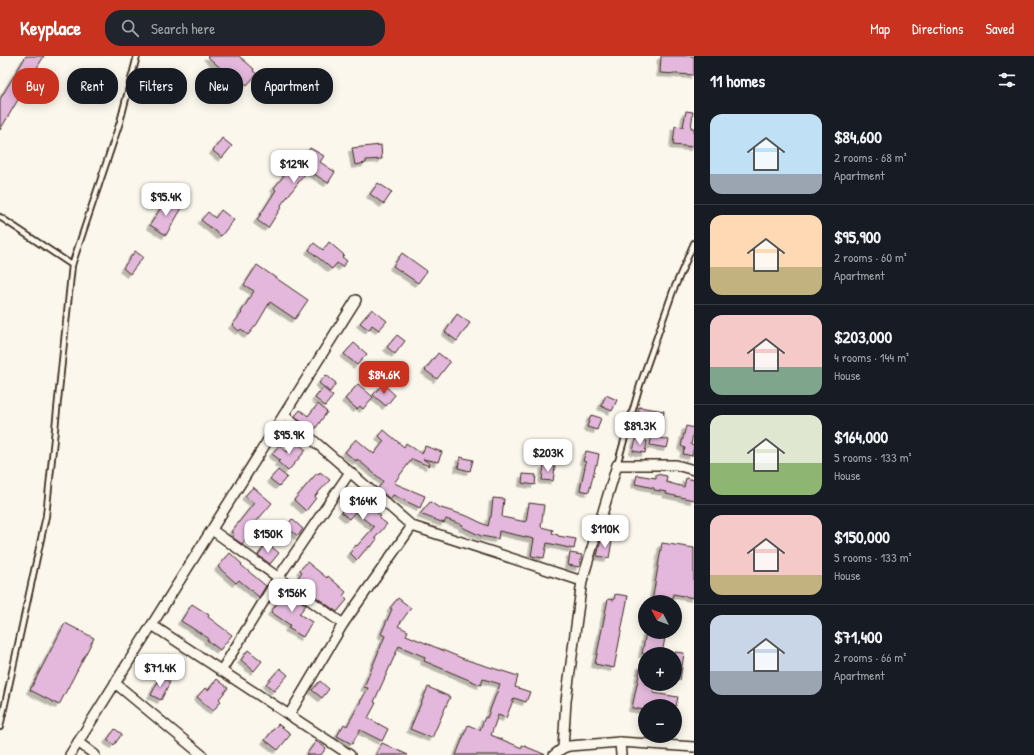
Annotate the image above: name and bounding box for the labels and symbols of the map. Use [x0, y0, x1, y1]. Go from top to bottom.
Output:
pin: $129K [266, 150, 322, 184]
pin: $95.4K [133, 183, 199, 217]
pin: $84.6K [351, 361, 417, 395]
pin: $89.3K [607, 412, 673, 446]
pin: $95.9K [256, 421, 322, 455]
pin: $203K [520, 439, 576, 473]
pin: $164K [335, 487, 391, 521]
pin: $110K [577, 515, 633, 549]
pin: $150K [240, 520, 296, 554]
pin: $156K [264, 579, 320, 613]
north arrow [638, 595, 682, 639]
pin: $71.4K [127, 654, 193, 688]

